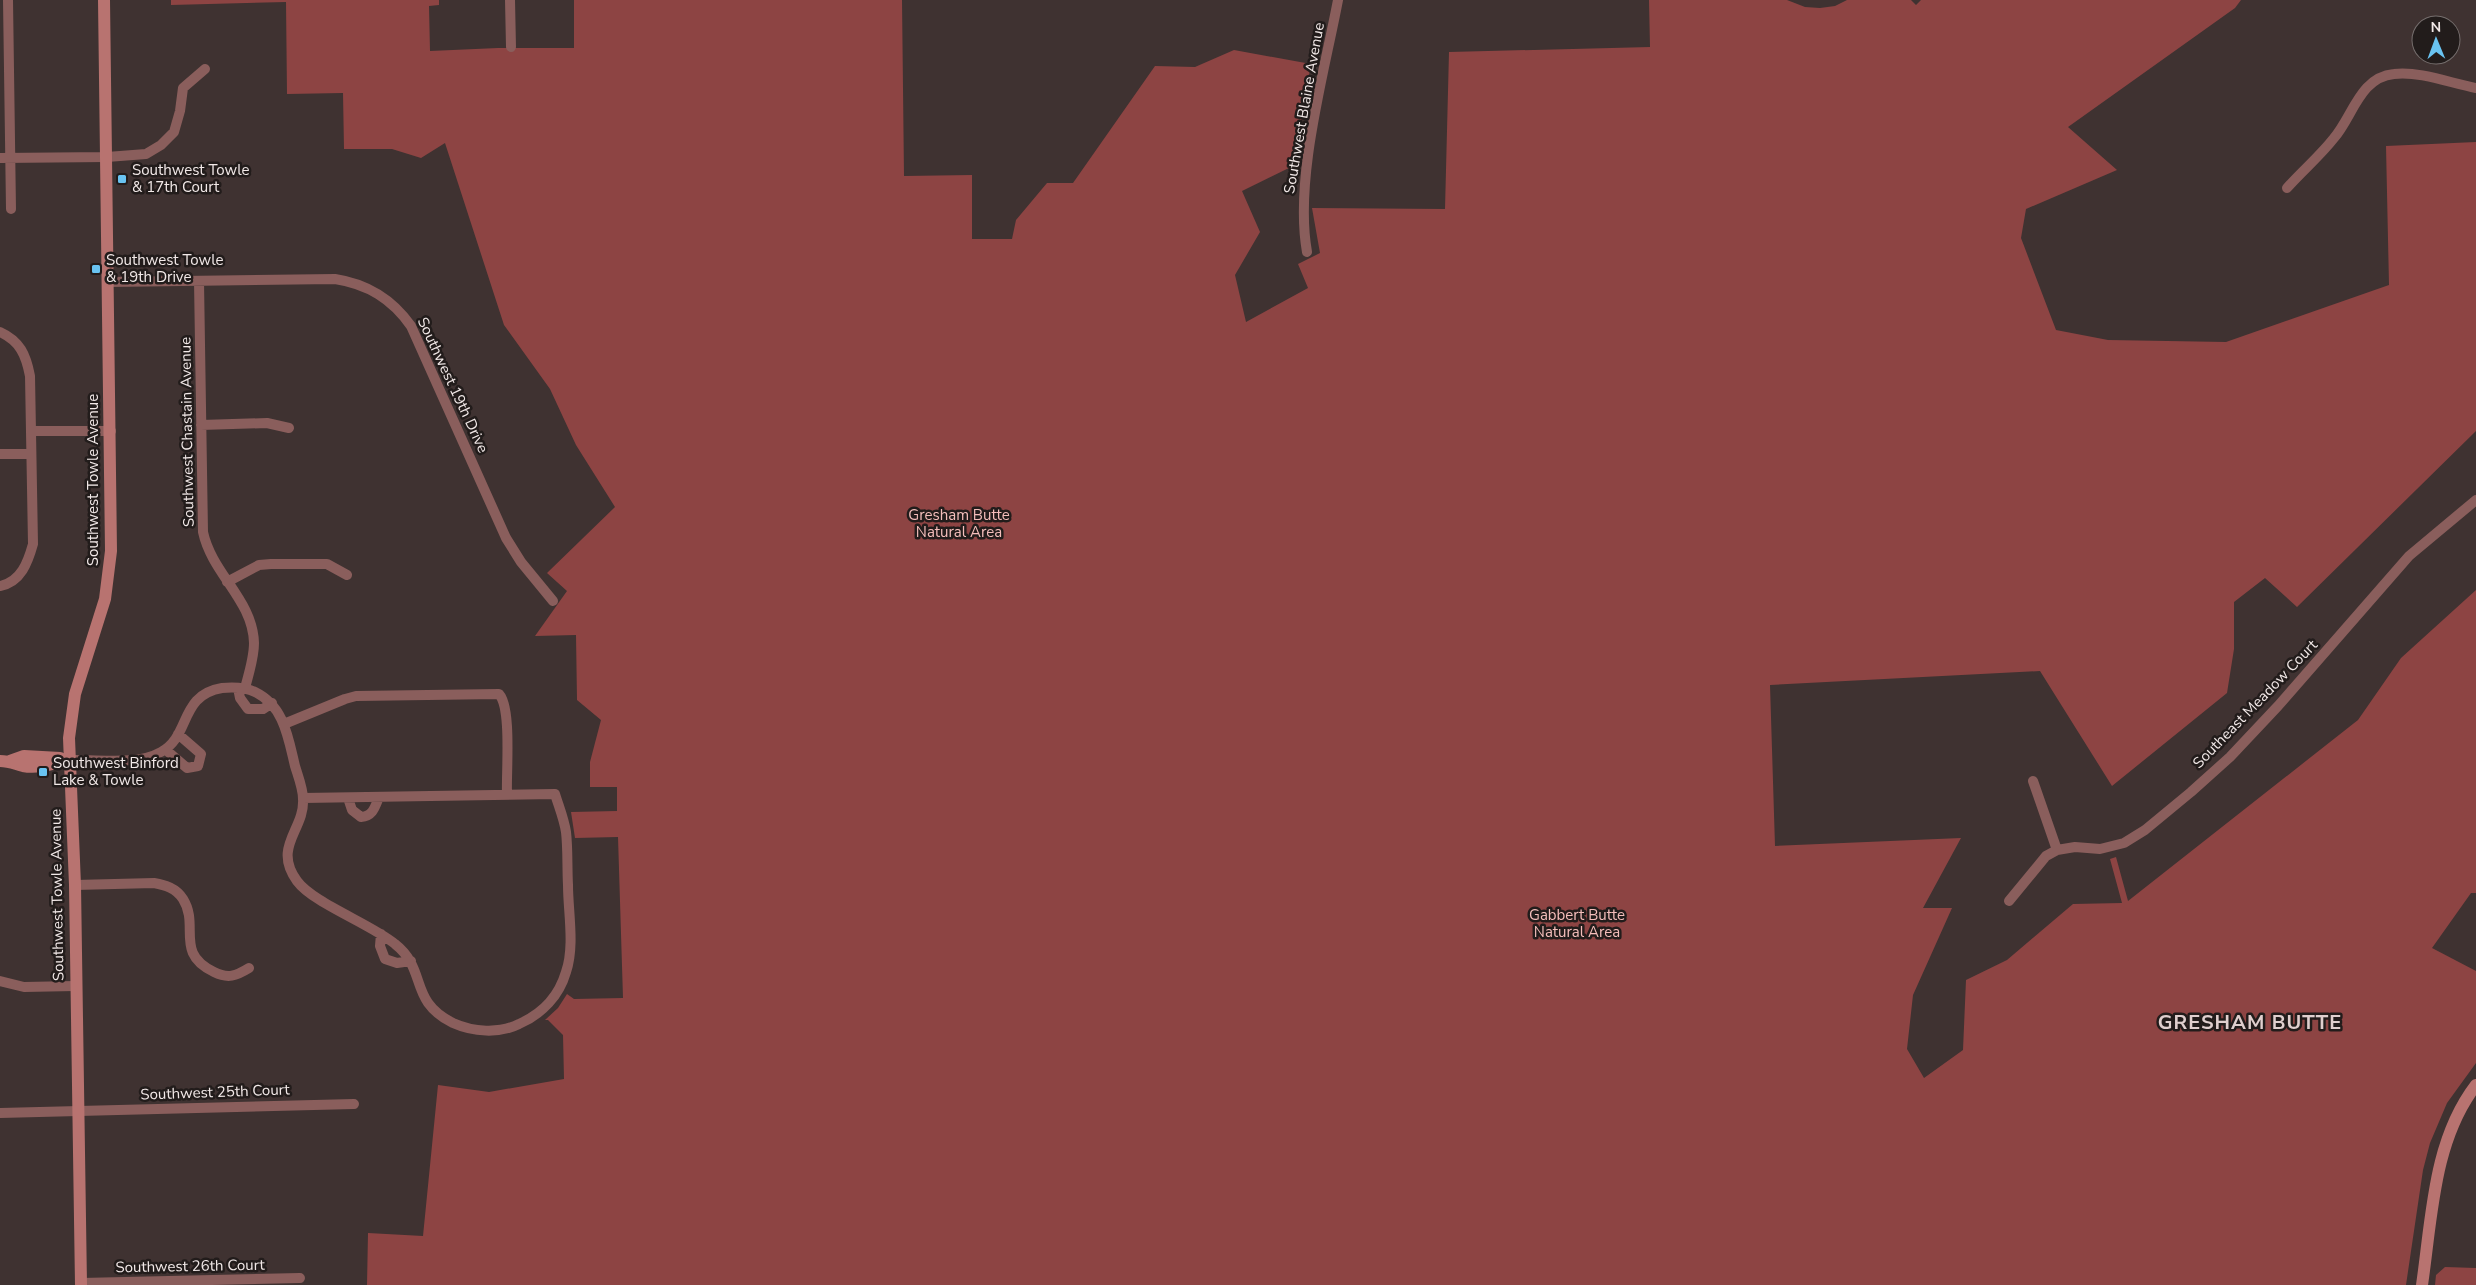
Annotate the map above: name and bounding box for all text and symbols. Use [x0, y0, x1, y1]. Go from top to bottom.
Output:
north arrow [2411, 15, 2461, 65]
text: N [2430, 18, 2441, 37]
street label: Southwest Blaine Avenue [1279, 21, 1329, 195]
place label: Southwest Towle & 17th Court [132, 160, 249, 197]
marker: Southwest Towle & 17th Court [116, 173, 128, 185]
place label: Southwest Towle & 19th Drive [106, 250, 223, 287]
marker: Southwest Towle & 19th Drive [90, 263, 102, 275]
street label: Southwest 19th Drive [413, 314, 493, 456]
street label: Southwest Chastain Avenue [175, 337, 199, 527]
street label: Southwest Towle Avenue [83, 394, 103, 566]
park label: Gresham Butte Natural Area [908, 505, 1010, 542]
street label: Southeast Meadow Court [2188, 635, 2322, 773]
place label: Southwest Binford Lake & Towle [53, 753, 179, 790]
marker: Southwest Binford Lake & Towle [37, 766, 49, 778]
street label: Southwest Towle Avenue [45, 809, 69, 981]
park label: Gabbert Butte Natural Area [1529, 905, 1625, 942]
district label: GRESHAM BUTTE [2158, 1009, 2342, 1036]
street label: Southwest 25th Court [140, 1079, 291, 1105]
street label: Southwest 26th Court [115, 1255, 266, 1277]

